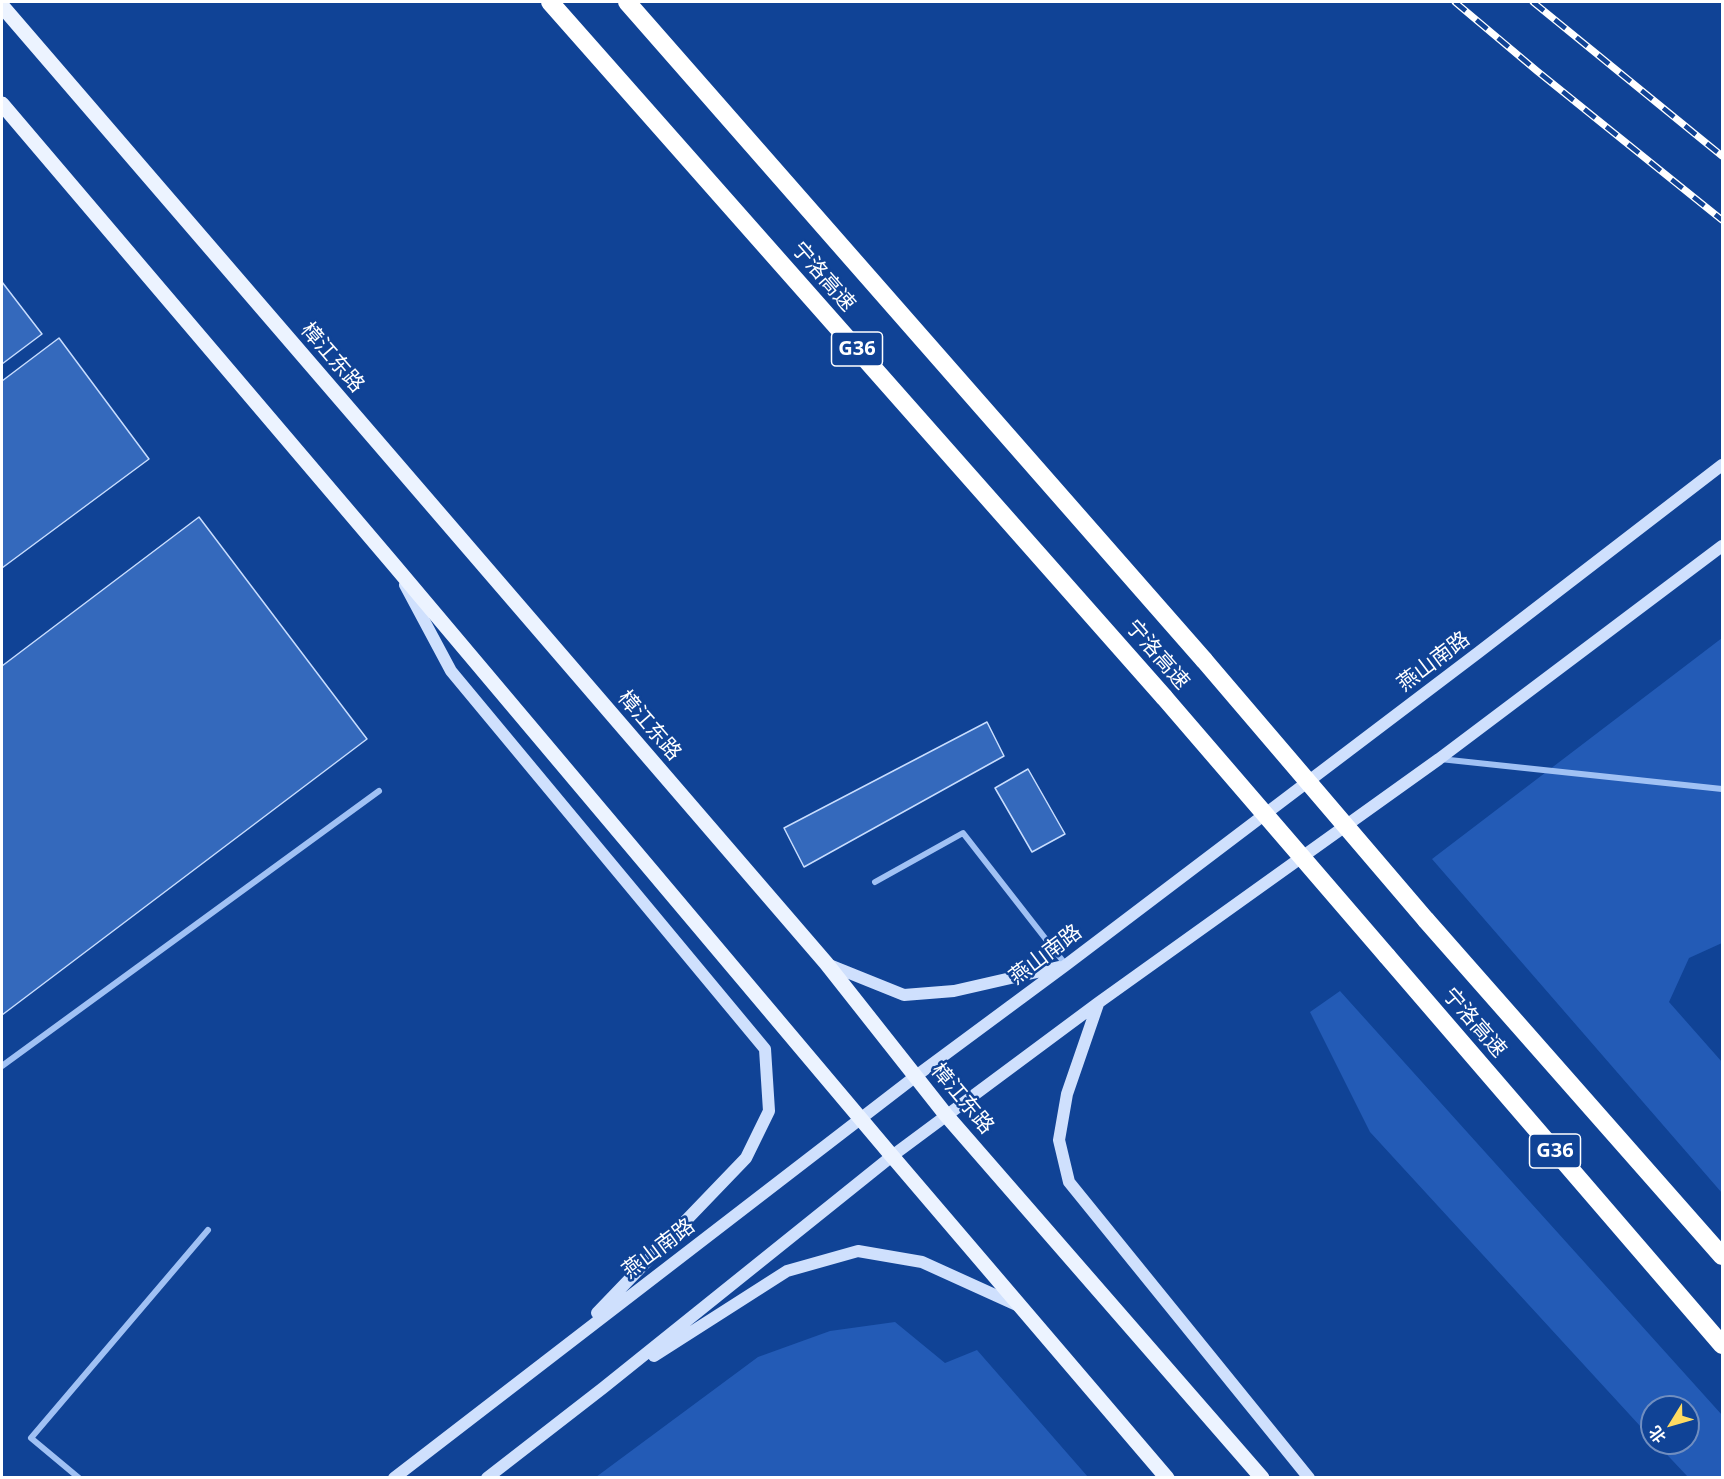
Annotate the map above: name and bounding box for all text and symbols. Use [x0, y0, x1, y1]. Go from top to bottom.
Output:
street label: 宁洛高速 [786, 237, 860, 317]
street label: 樟江东路 [295, 318, 369, 398]
road number: G36 [832, 332, 882, 366]
street label: 宁洛高速 [1120, 615, 1194, 695]
street label: 燕山南路 [1393, 627, 1475, 697]
street label: 樟江东路 [612, 686, 686, 766]
street label: 燕山南路 [1005, 920, 1087, 990]
street label: 宁洛高速 [1437, 983, 1511, 1063]
street label: 樟江东路 [925, 1059, 999, 1139]
road number: G36 [1530, 1134, 1580, 1168]
street label: 燕山南路 [618, 1214, 700, 1284]
north arrow [1640, 1395, 1700, 1455]
text: 北 [1644, 1422, 1671, 1448]

